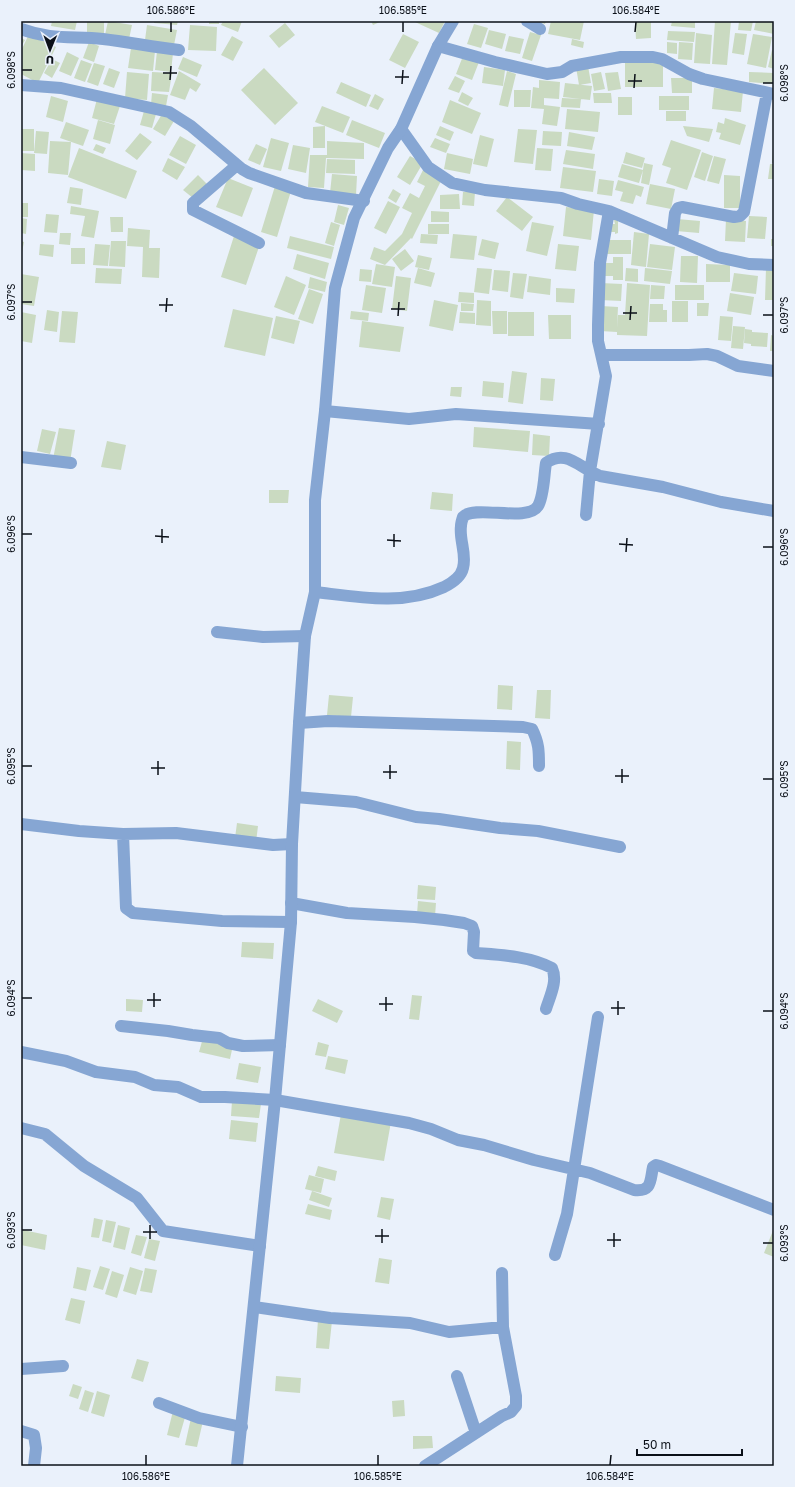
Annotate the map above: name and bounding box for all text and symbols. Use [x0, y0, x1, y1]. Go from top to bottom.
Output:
text: 106.586°E [147, 4, 195, 16]
text: 106.585°E [379, 4, 427, 16]
text: 106.584°E [612, 4, 660, 16]
north arrow [30, 30, 70, 70]
text: 6.098°S [5, 51, 17, 89]
text: U [46, 54, 54, 67]
text: 6.098°S [778, 64, 790, 102]
text: 6.097°S [5, 284, 17, 320]
text: 6.097°S [778, 297, 790, 333]
text: 6.096°S [5, 515, 17, 553]
text: 6.096°S [778, 528, 790, 566]
text: 6.095°S [5, 747, 17, 785]
text: 6.095°S [778, 760, 790, 798]
text: 6.094°S [5, 979, 17, 1017]
text: 6.094°S [778, 992, 790, 1030]
text: 6.093°S [5, 1211, 17, 1249]
text: 6.093°S [778, 1224, 790, 1262]
scale bar [637, 1431, 742, 1457]
text: 50 m [643, 1437, 671, 1452]
text: 106.586°E [122, 1470, 170, 1482]
text: 106.585°E [354, 1470, 402, 1482]
text: 106.584°E [586, 1470, 634, 1482]

